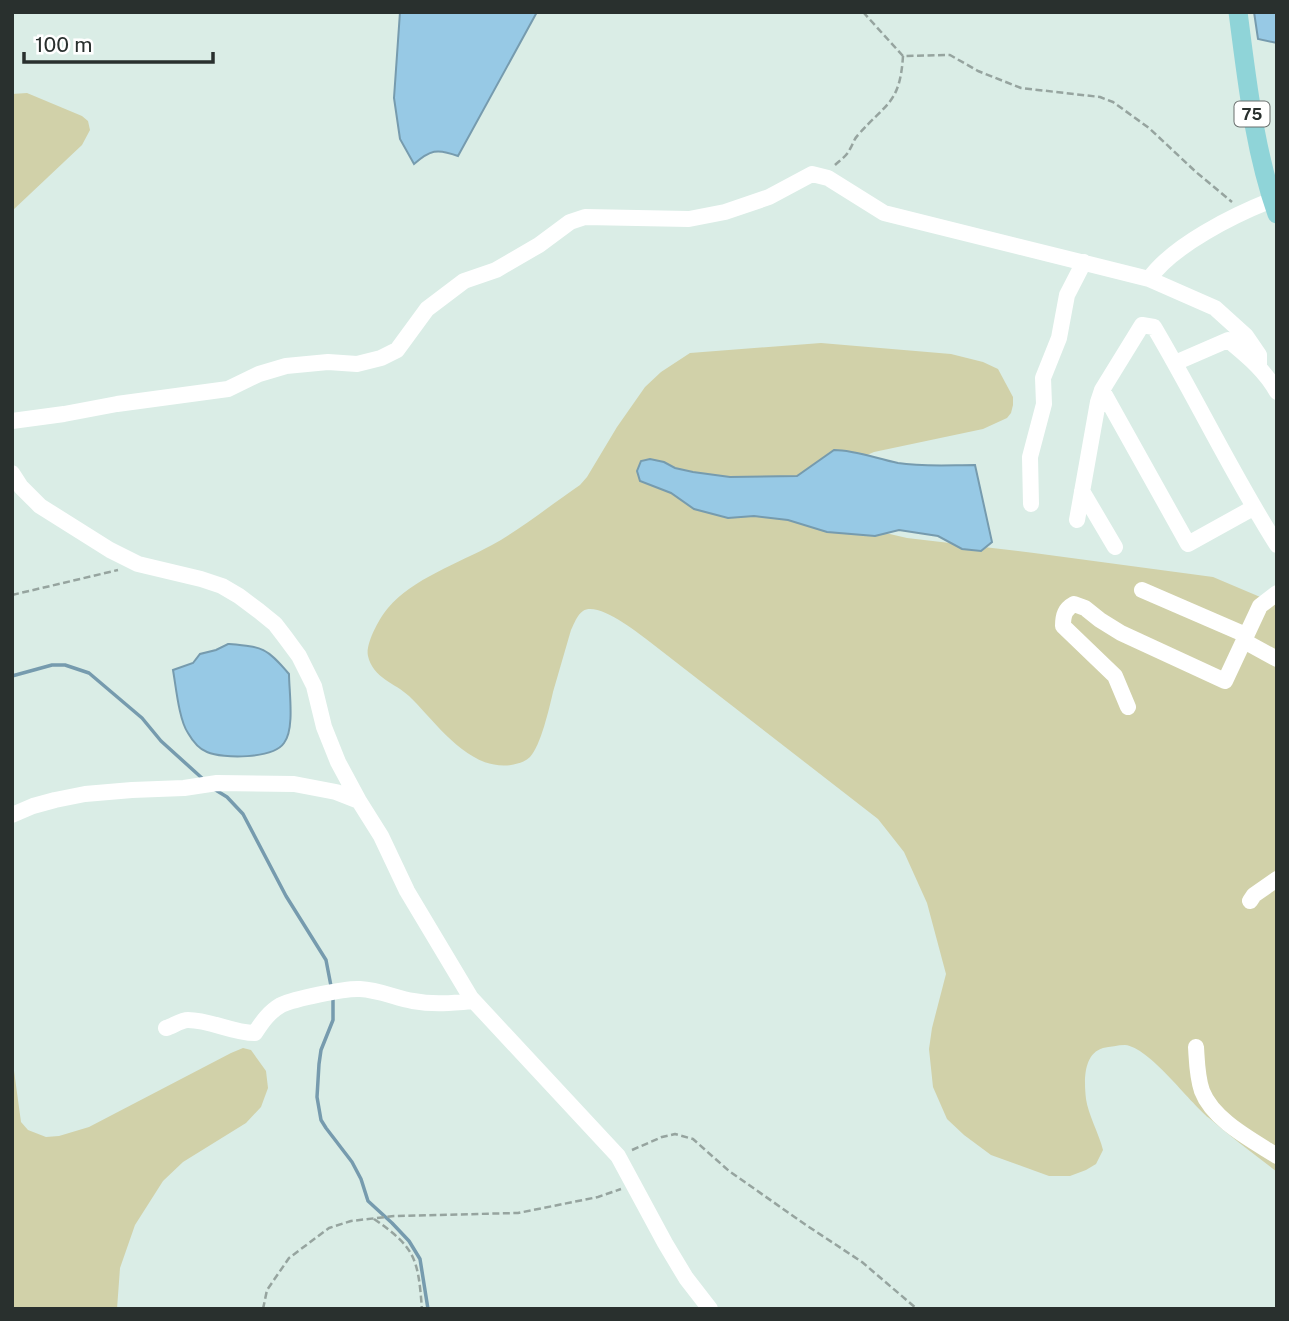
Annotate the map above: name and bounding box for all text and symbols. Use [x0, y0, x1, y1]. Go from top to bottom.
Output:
scale bar [24, 21, 214, 65]
text: 100 m [35, 32, 92, 57]
road number: 75 [1234, 102, 1270, 126]

